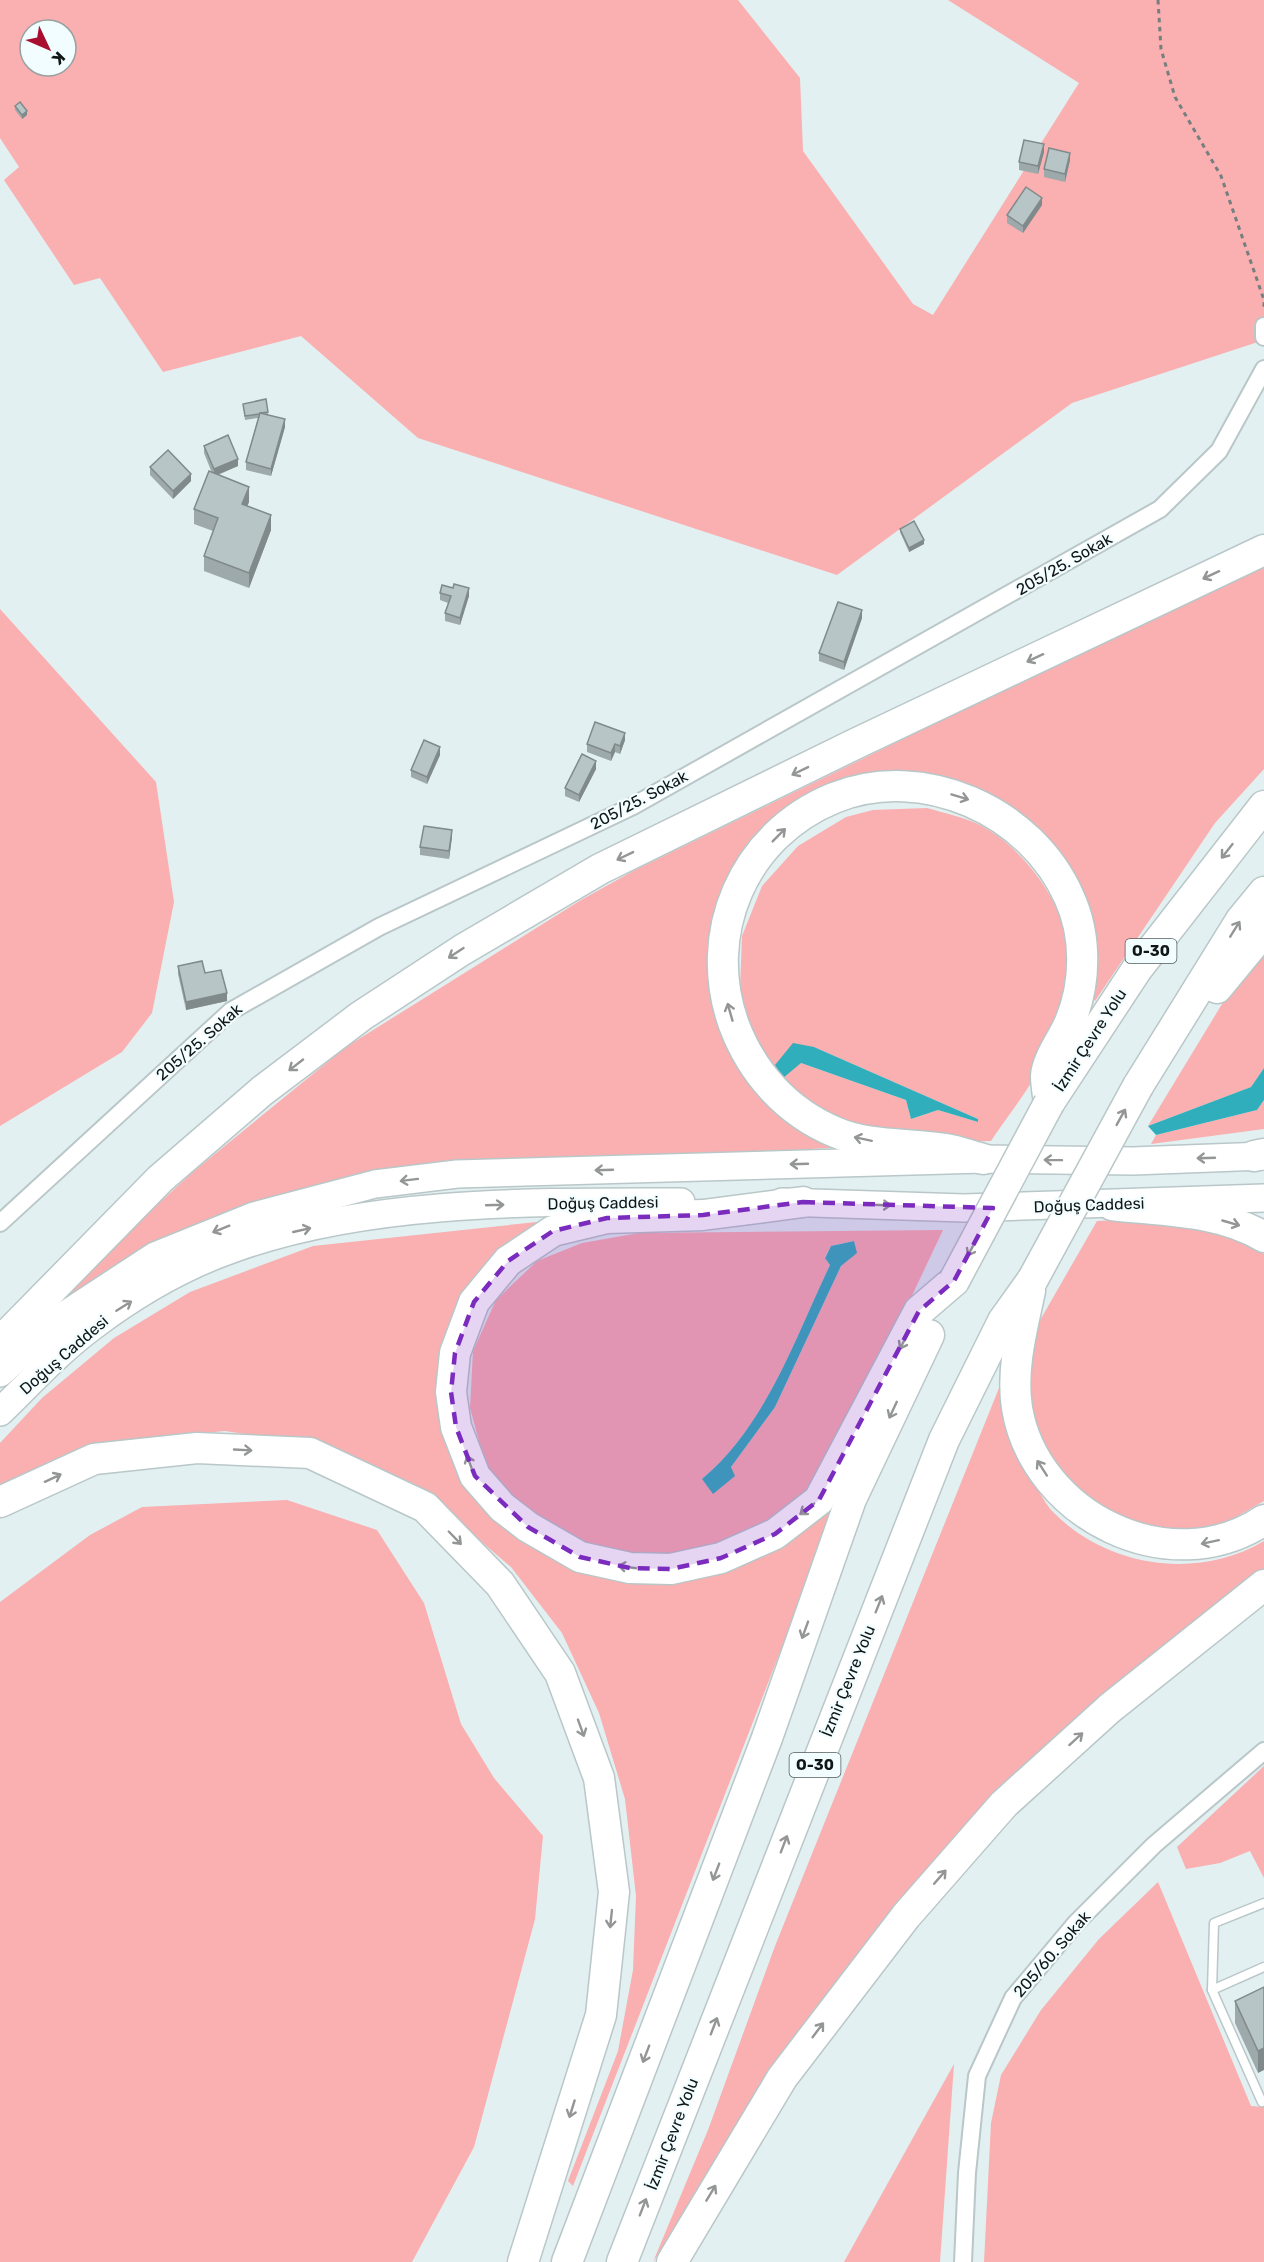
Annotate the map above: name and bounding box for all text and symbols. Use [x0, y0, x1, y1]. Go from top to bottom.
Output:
north arrow [18, 18, 78, 78]
text: K [48, 48, 69, 69]
street label: 205/25. Sokak [1013, 529, 1116, 599]
one-way arrow [1203, 569, 1221, 581]
one-way arrow [1026, 653, 1044, 665]
one-way arrow [791, 765, 809, 777]
street label: 205/25. Sokak [587, 766, 692, 834]
one-way arrow [950, 792, 969, 803]
one-way arrow [771, 827, 786, 842]
one-way arrow [1221, 843, 1234, 859]
one-way arrow [616, 851, 634, 863]
one-way arrow [1230, 921, 1242, 938]
road number: O-30 [1126, 939, 1176, 963]
one-way arrow [448, 948, 465, 960]
street label: İzmir Çevre Yolu [1050, 985, 1130, 1095]
street label: 205/25. Sokak [152, 999, 246, 1084]
one-way arrow [724, 1003, 735, 1022]
one-way arrow [289, 1059, 305, 1072]
one-way arrow [1115, 1109, 1127, 1126]
one-way arrow [854, 1133, 874, 1144]
one-way arrow [1196, 1152, 1216, 1163]
one-way arrow [1044, 1154, 1064, 1166]
one-way arrow [789, 1158, 809, 1170]
one-way arrow [594, 1164, 614, 1176]
one-way arrow [400, 1175, 420, 1186]
street label: Doğuş Caddesi [547, 1193, 659, 1213]
street label: Doğuş Caddesi [1033, 1194, 1145, 1216]
one-way arrow [484, 1199, 504, 1210]
one-way arrow [872, 1200, 892, 1211]
one-way arrow [1222, 1218, 1241, 1229]
one-way arrow [292, 1223, 311, 1235]
one-way arrow [212, 1224, 231, 1235]
one-way arrow [966, 1238, 977, 1256]
one-way arrow [115, 1300, 132, 1312]
street label: Doğuş Caddesi [16, 1311, 112, 1399]
one-way arrow [898, 1332, 910, 1349]
one-way arrow [887, 1401, 899, 1419]
one-way arrow [233, 1445, 253, 1456]
one-way arrow [464, 1455, 475, 1474]
one-way arrow [1036, 1461, 1048, 1477]
one-way arrow [44, 1471, 62, 1483]
one-way arrow [800, 1503, 816, 1515]
one-way arrow [448, 1531, 463, 1546]
one-way arrow [1201, 1536, 1220, 1548]
one-way arrow [618, 1561, 638, 1572]
one-way arrow [874, 1595, 885, 1614]
one-way arrow [799, 1620, 810, 1639]
street label: İzmir Çevre Yolu [817, 1623, 879, 1739]
one-way arrow [576, 1718, 587, 1737]
one-way arrow [1068, 1732, 1083, 1746]
road number: O-30 [790, 1753, 840, 1777]
one-way arrow [779, 1835, 790, 1854]
one-way arrow [709, 1862, 720, 1881]
one-way arrow [933, 1870, 947, 1885]
street label: 205/60. Sokak [1010, 1907, 1095, 2001]
one-way arrow [605, 1909, 616, 1928]
one-way arrow [709, 2017, 720, 2035]
one-way arrow [812, 2022, 825, 2038]
one-way arrow [640, 2044, 651, 2063]
street label: İzmir Çevre Yolu [642, 2075, 702, 2193]
one-way arrow [566, 2099, 577, 2118]
one-way arrow [706, 2185, 718, 2202]
one-way arrow [638, 2199, 649, 2217]

